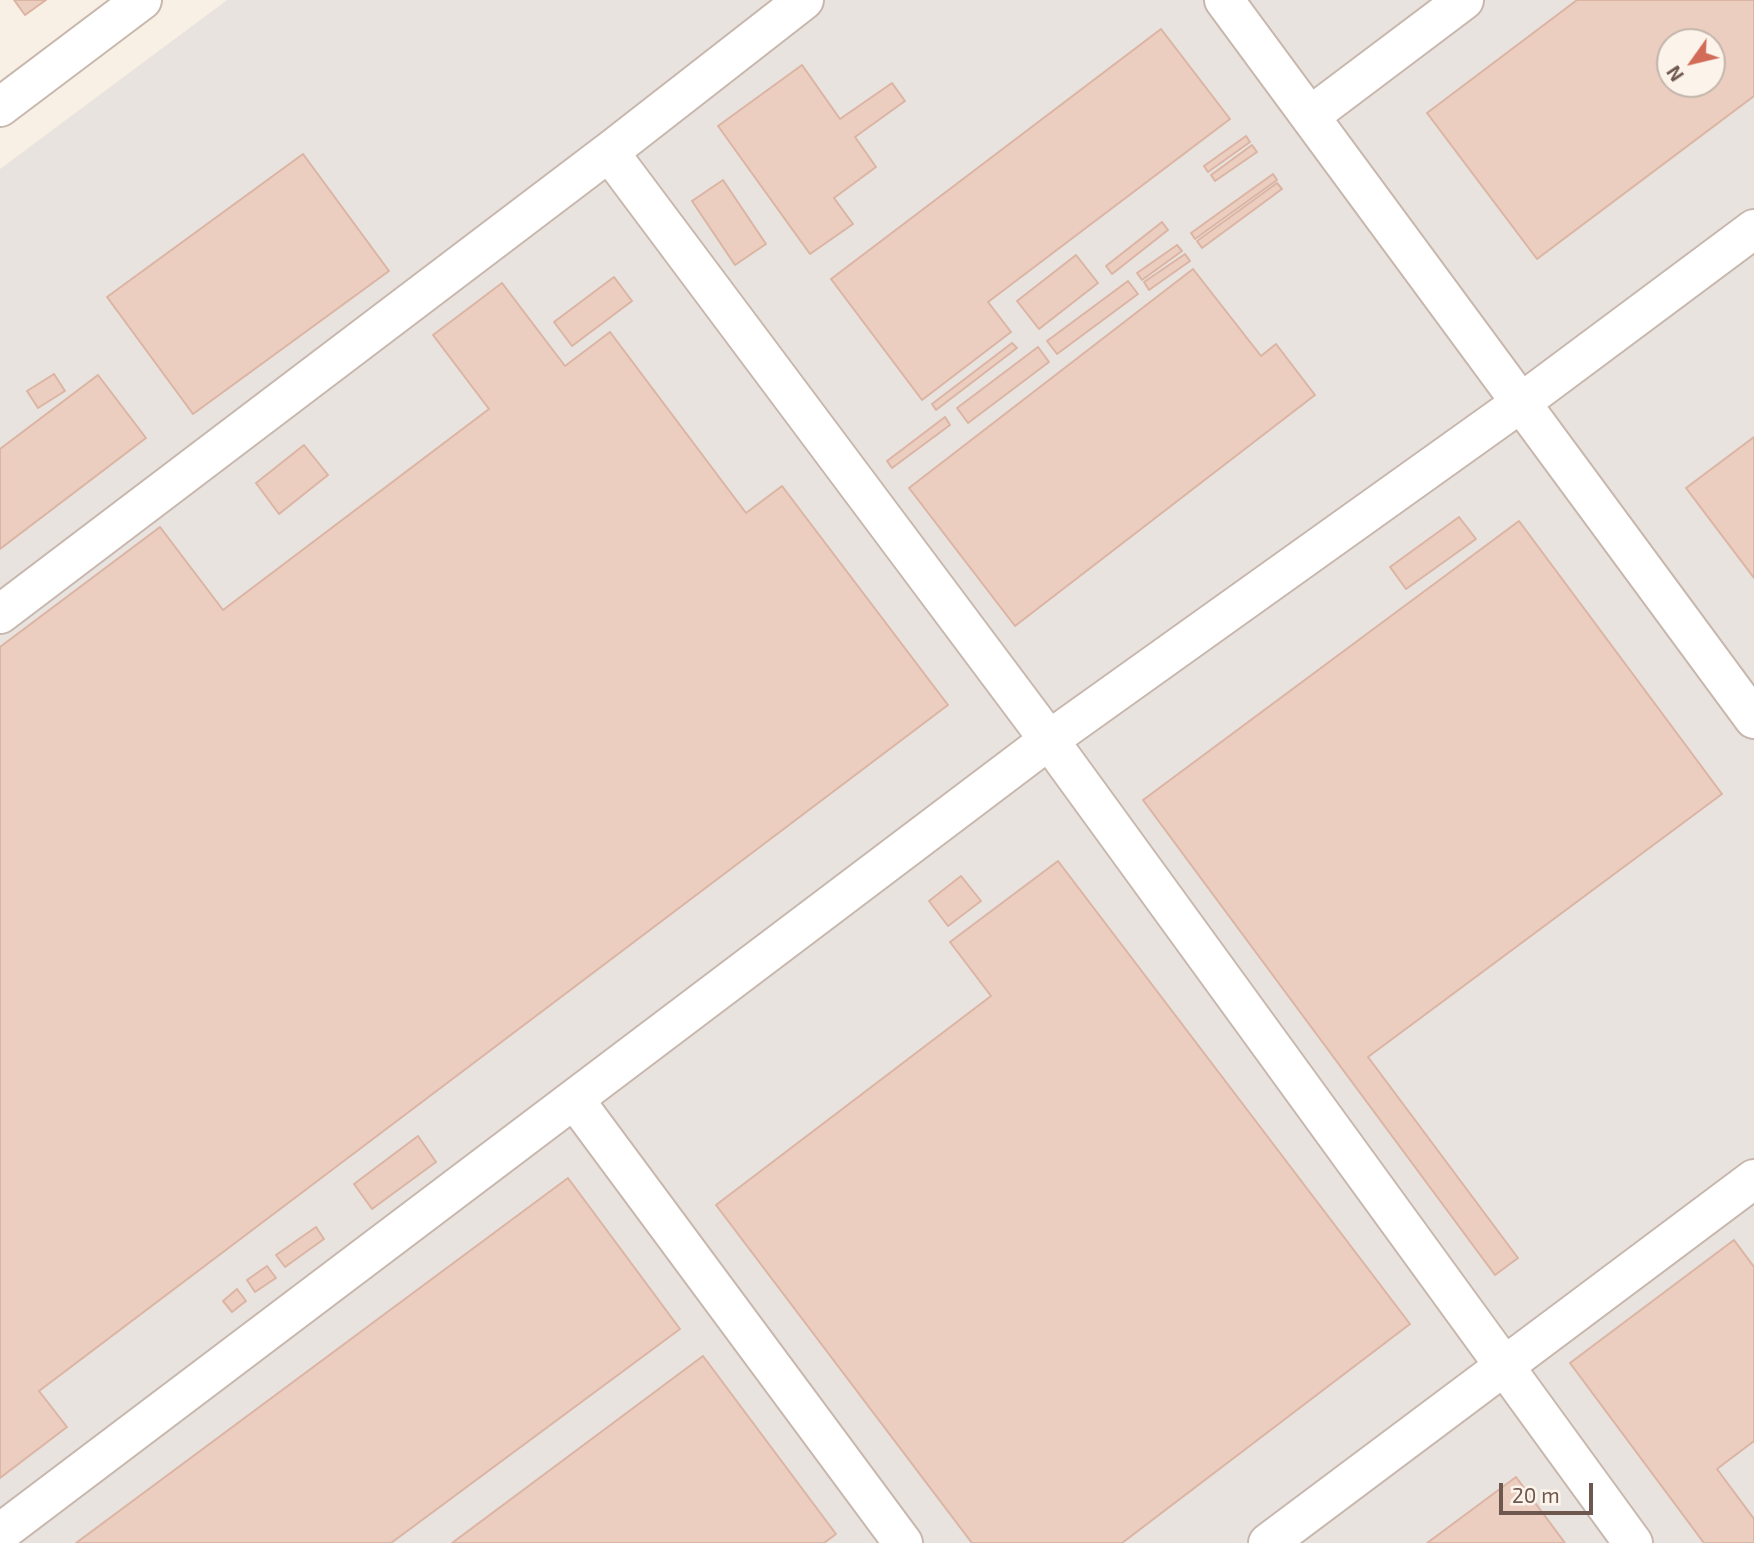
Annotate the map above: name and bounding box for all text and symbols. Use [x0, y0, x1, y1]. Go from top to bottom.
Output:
north arrow [1656, 28, 1726, 98]
text: N [1661, 62, 1688, 86]
scale bar [1502, 1470, 1596, 1514]
text: 20 m [1512, 1482, 1560, 1507]

